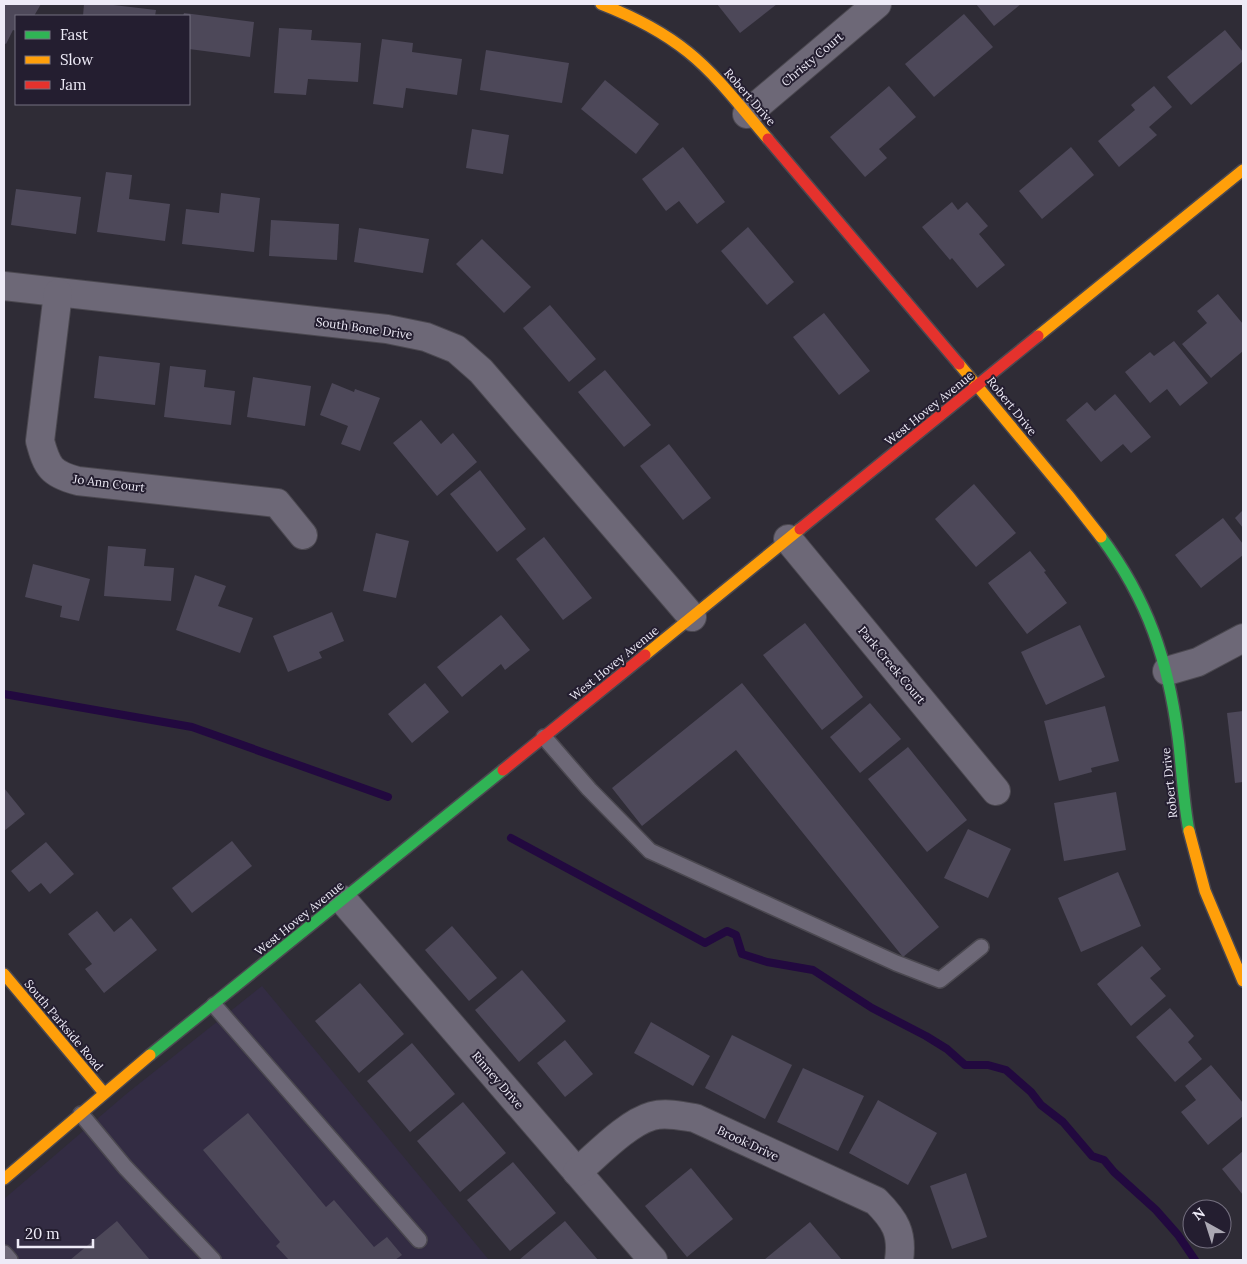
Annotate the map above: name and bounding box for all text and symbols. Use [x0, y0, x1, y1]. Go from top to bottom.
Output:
legend [15, 15, 190, 105]
text: Fast [60, 25, 88, 44]
street label: Christy Court [778, 28, 846, 89]
text: Slow [60, 50, 93, 69]
street label: Robert Drive [721, 65, 779, 129]
text: Jam [59, 75, 87, 94]
street label: South Bone Drive [315, 314, 414, 342]
street label: West Hovey Avenue [882, 367, 977, 448]
street label: Robert Drive [984, 374, 1040, 439]
street label: Jo Ann Court [71, 471, 146, 495]
street label: West Hovey Avenue [567, 622, 662, 703]
street label: Park Creek Court [855, 623, 929, 707]
street label: Robert Drive [1158, 746, 1180, 819]
street label: West Hovey Avenue [252, 877, 347, 958]
street label: South Parkside Road [21, 976, 107, 1074]
street label: Rinney Drive [469, 1048, 527, 1112]
street label: Brook Drive [715, 1122, 782, 1164]
north arrow [1182, 1199, 1232, 1249]
text: N [1189, 1203, 1209, 1224]
scale bar [18, 1216, 92, 1248]
text: 20 m [25, 1224, 60, 1243]

